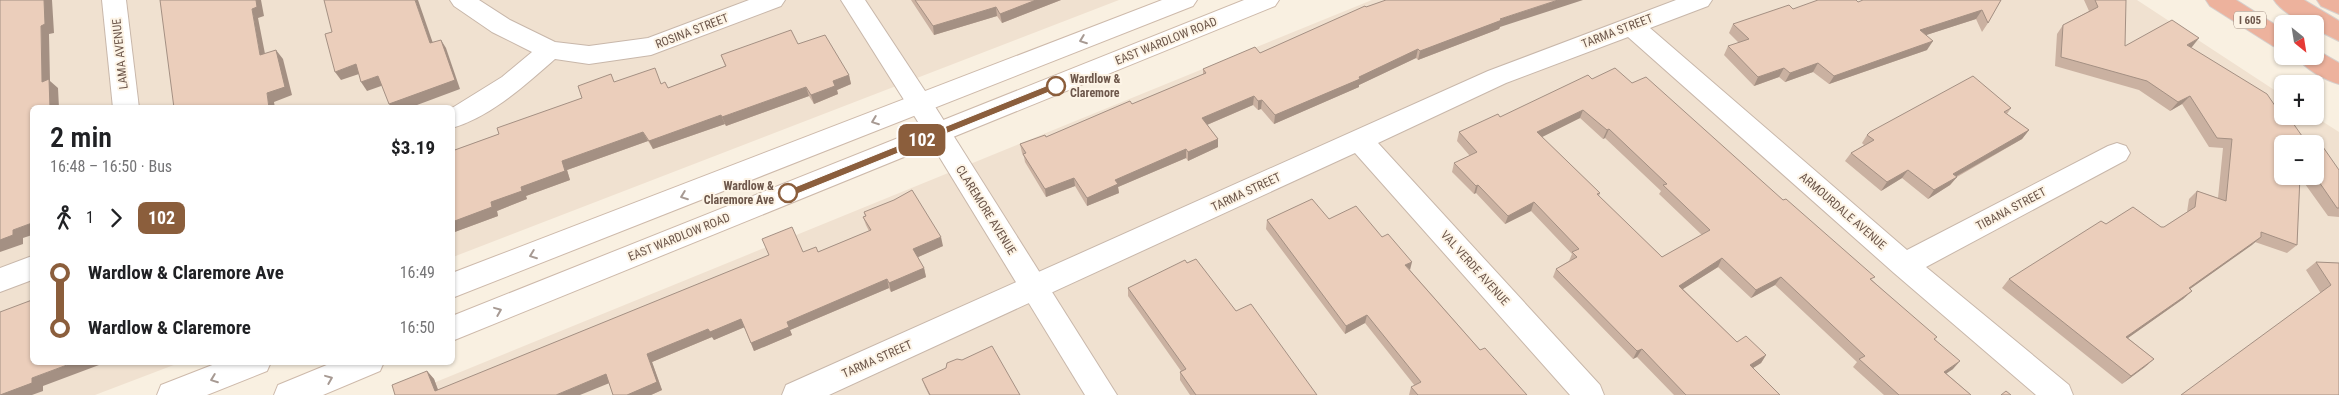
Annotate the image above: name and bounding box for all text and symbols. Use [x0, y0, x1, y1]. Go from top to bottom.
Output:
street label: ROSINA STREET [653, 11, 731, 51]
street label: TARMA STREET [1579, 11, 1655, 51]
road number: I 605 [2234, 12, 2266, 28]
street label: EAST WARDLOW ROAD [1113, 14, 1219, 68]
north arrow [2274, 15, 2324, 65]
map controls [2274, 15, 2324, 185]
street label: LAMA AVENUE [109, 18, 131, 90]
one-way arrow [1079, 34, 1087, 44]
place label: Wardlow & Claremore [1070, 72, 1121, 100]
button: + [2274, 75, 2324, 125]
marker: Wardlow & Claremore [1046, 76, 1066, 96]
one-way arrow [871, 115, 880, 125]
text: 2 min [50, 121, 112, 154]
line badge: 102 [893, 124, 951, 156]
text: 102 [908, 129, 936, 150]
button: − [2274, 135, 2324, 185]
text: $3.19 [391, 136, 435, 159]
text: 16:48 – 16:50 · Bus [50, 157, 172, 176]
street label: CLAREMORE AVENUE [953, 163, 1019, 257]
street label: TARMA STREET [1209, 170, 1283, 214]
street label: ARMOURDALE AVENUE [1797, 170, 1889, 252]
place label: Wardlow & Claremore Ave [704, 179, 774, 207]
marker: Wardlow & Claremore Ave [778, 183, 798, 203]
street label: TIBANA STREET [1974, 185, 2048, 233]
one-way arrow [680, 189, 689, 200]
icon: walk [50, 204, 78, 232]
icon: forward [102, 204, 130, 232]
text: 102 [148, 207, 175, 228]
text: 1 [86, 208, 94, 227]
street label: EAST WARDLOW ROAD [626, 210, 732, 264]
street label: VAL VERDE AVENUE [1438, 228, 1512, 308]
one-way arrow [529, 249, 537, 259]
text: Wardlow & Claremore Ave [88, 261, 284, 284]
text: 16:49 [400, 263, 435, 282]
one-way arrow [493, 306, 502, 317]
text: Wardlow & Claremore [88, 316, 251, 339]
text: 16:50 [400, 318, 435, 337]
street label: TARMA STREET [840, 337, 914, 381]
one-way arrow [210, 373, 219, 383]
one-way arrow [324, 374, 333, 385]

